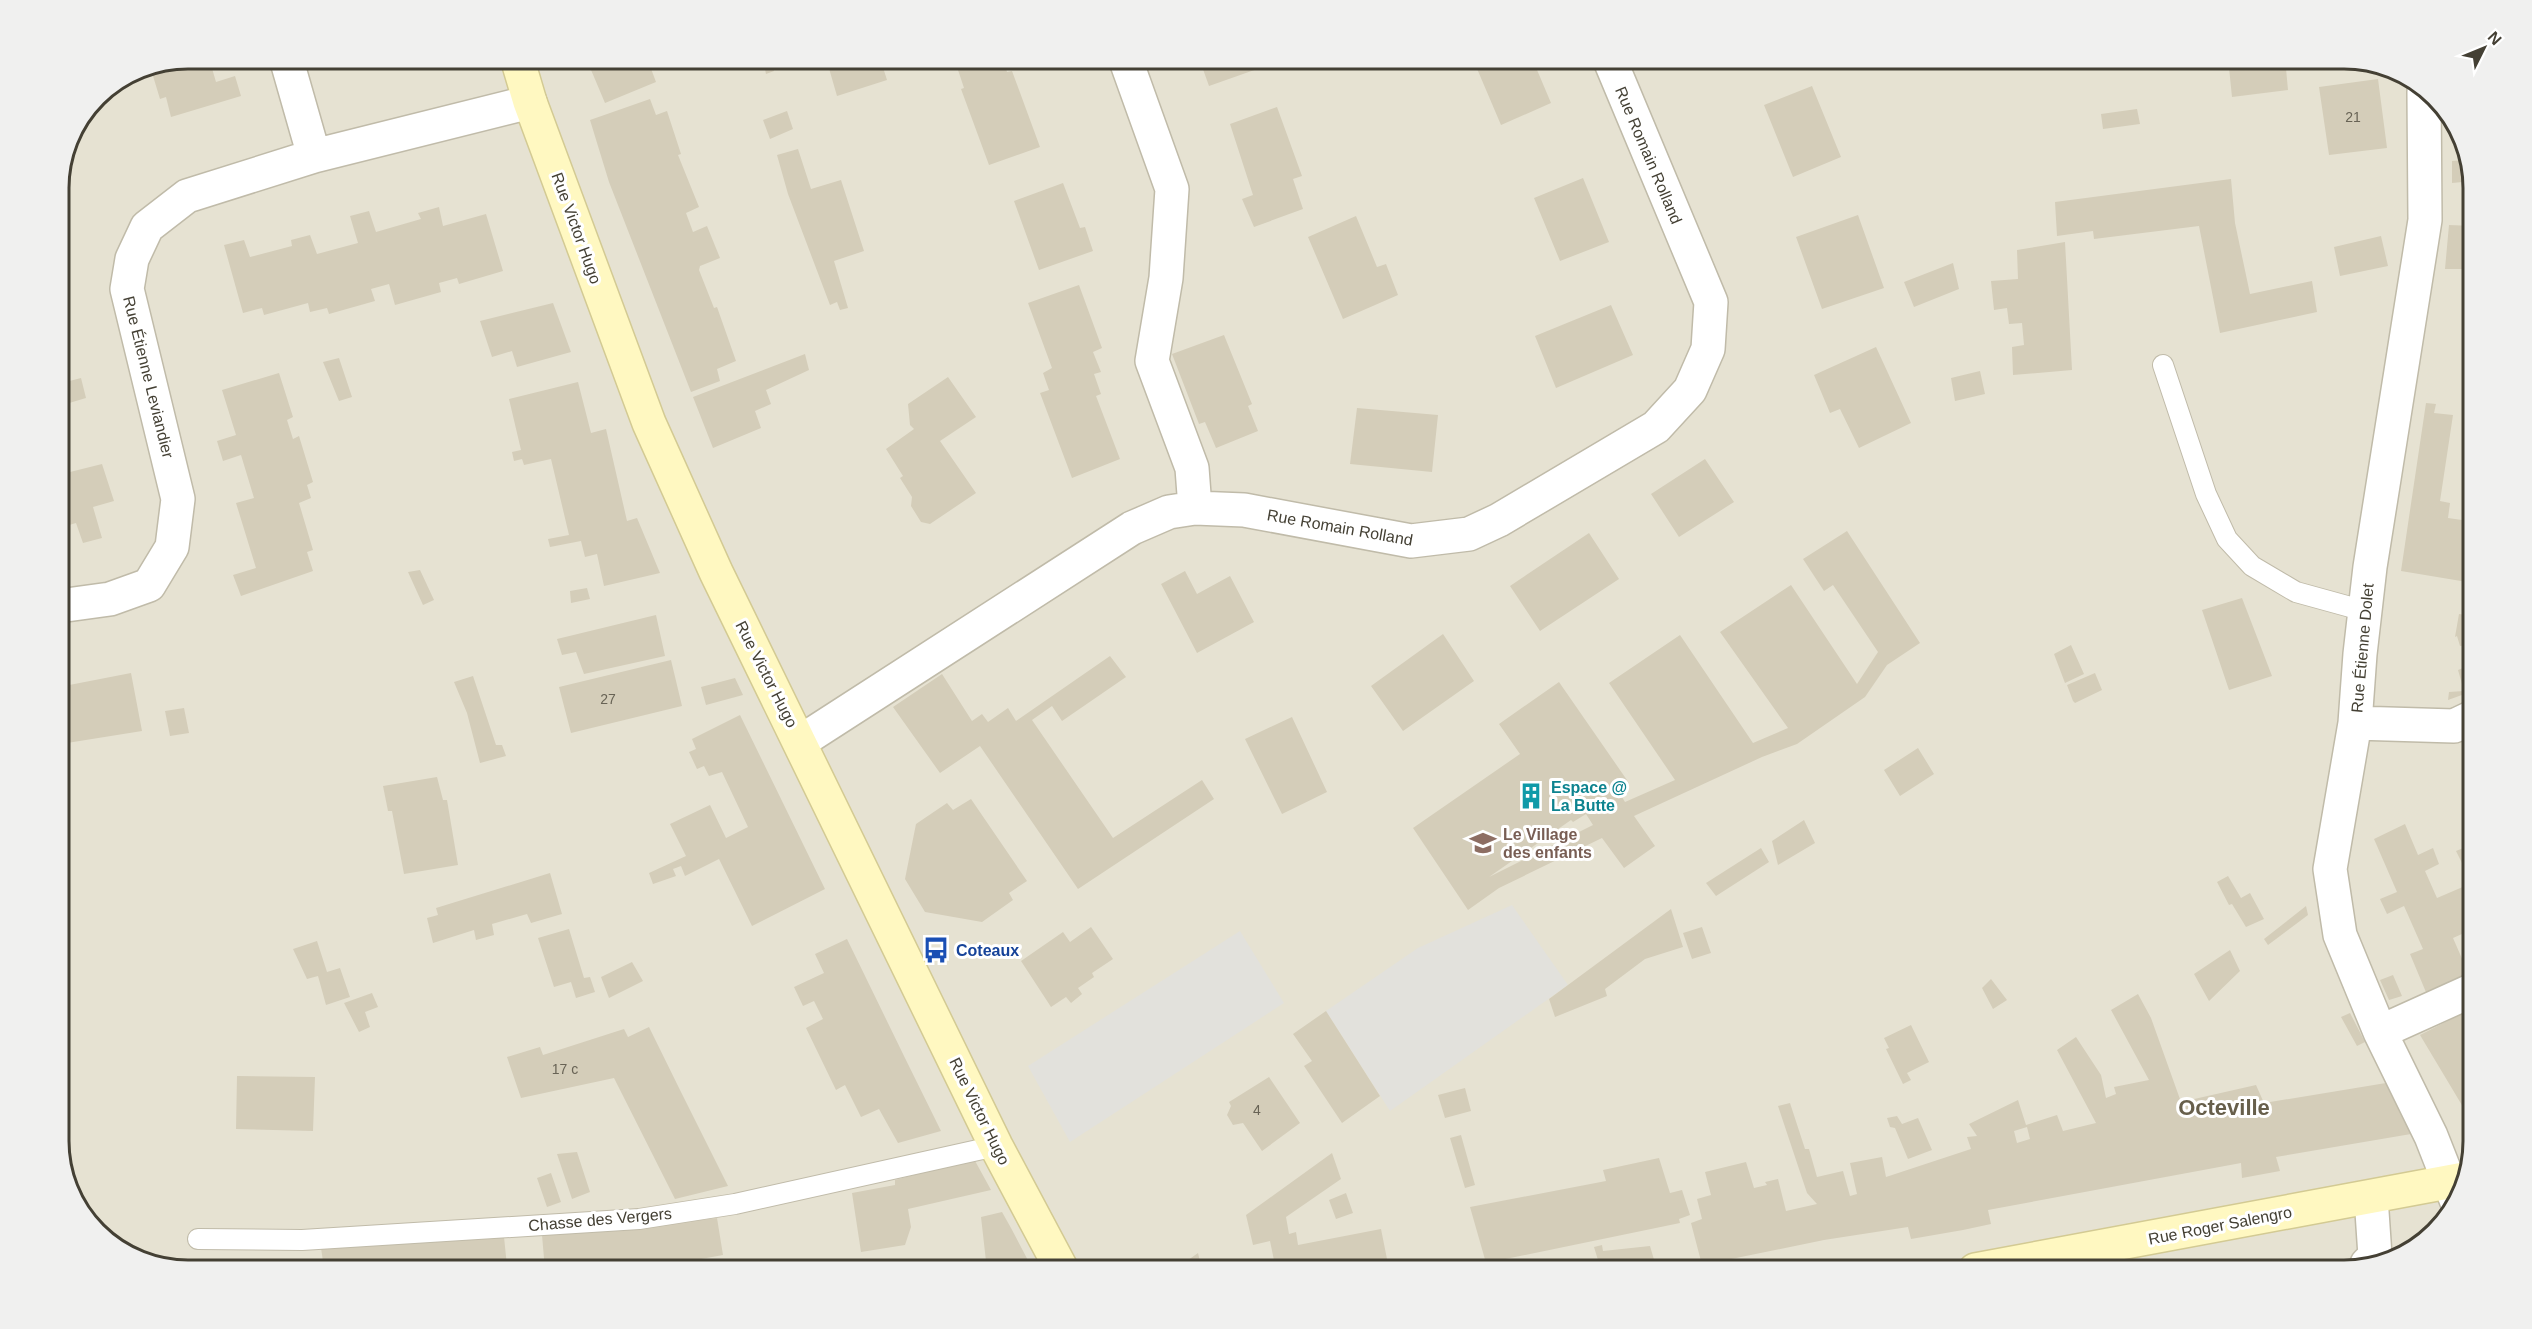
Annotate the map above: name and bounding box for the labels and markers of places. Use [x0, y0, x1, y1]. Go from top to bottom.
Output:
place label: Espace @ La Butte [1551, 779, 1627, 814]
building icon: Espace @ La Butte [1516, 781, 1546, 811]
place label: Le Village des enfants [1503, 826, 1592, 861]
school or university icon: Le Village des enfants [1468, 828, 1498, 858]
bus stop icon: Coteaux [921, 935, 951, 965]
place label: Coteaux [956, 942, 1019, 959]

